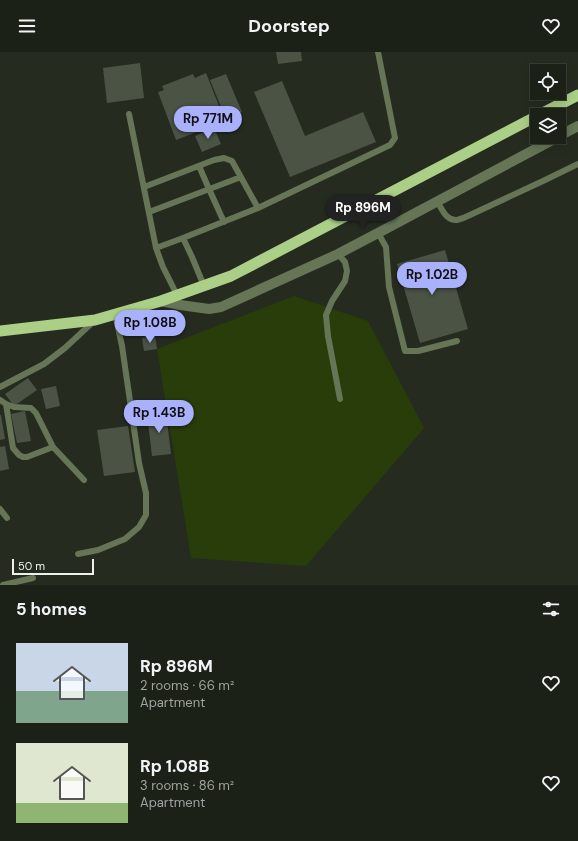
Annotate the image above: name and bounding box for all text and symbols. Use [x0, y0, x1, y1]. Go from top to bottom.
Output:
text: Doorstep [248, 14, 330, 38]
icon: menu [16, 15, 38, 37]
icon: heart [540, 15, 562, 37]
map controls [530, 64, 566, 144]
button: locate [530, 64, 566, 100]
pin: Rp 771M [171, 106, 245, 140]
button: layers [530, 108, 566, 144]
text: Rp 771M [183, 110, 233, 127]
pin: Rp 896M [326, 195, 400, 229]
text: Rp 896M [335, 199, 391, 216]
pin: Rp 1.02B [391, 262, 473, 296]
text: Rp 1.02B [406, 266, 458, 283]
pin: Rp 1.08B [109, 310, 191, 344]
text: Rp 1.08B [124, 314, 176, 331]
pin: Rp 1.43B [118, 400, 200, 434]
text: Rp 1.43B [133, 404, 185, 421]
scale bar [12, 557, 94, 576]
text: 50 m [18, 559, 45, 573]
text: 5 homes [16, 598, 87, 620]
icon: filters [540, 598, 562, 620]
text: Rp 896M [140, 655, 213, 677]
icon: home [48, 659, 96, 707]
icon: heart [540, 672, 562, 694]
text: 2 rooms · 66 m² [140, 677, 234, 694]
text: Apartment [140, 694, 205, 711]
text: Rp 1.08B [140, 755, 209, 777]
icon: home [48, 759, 96, 807]
icon: heart [540, 772, 562, 794]
text: 3 rooms · 86 m² [140, 777, 234, 794]
text: Apartment [140, 794, 205, 811]

